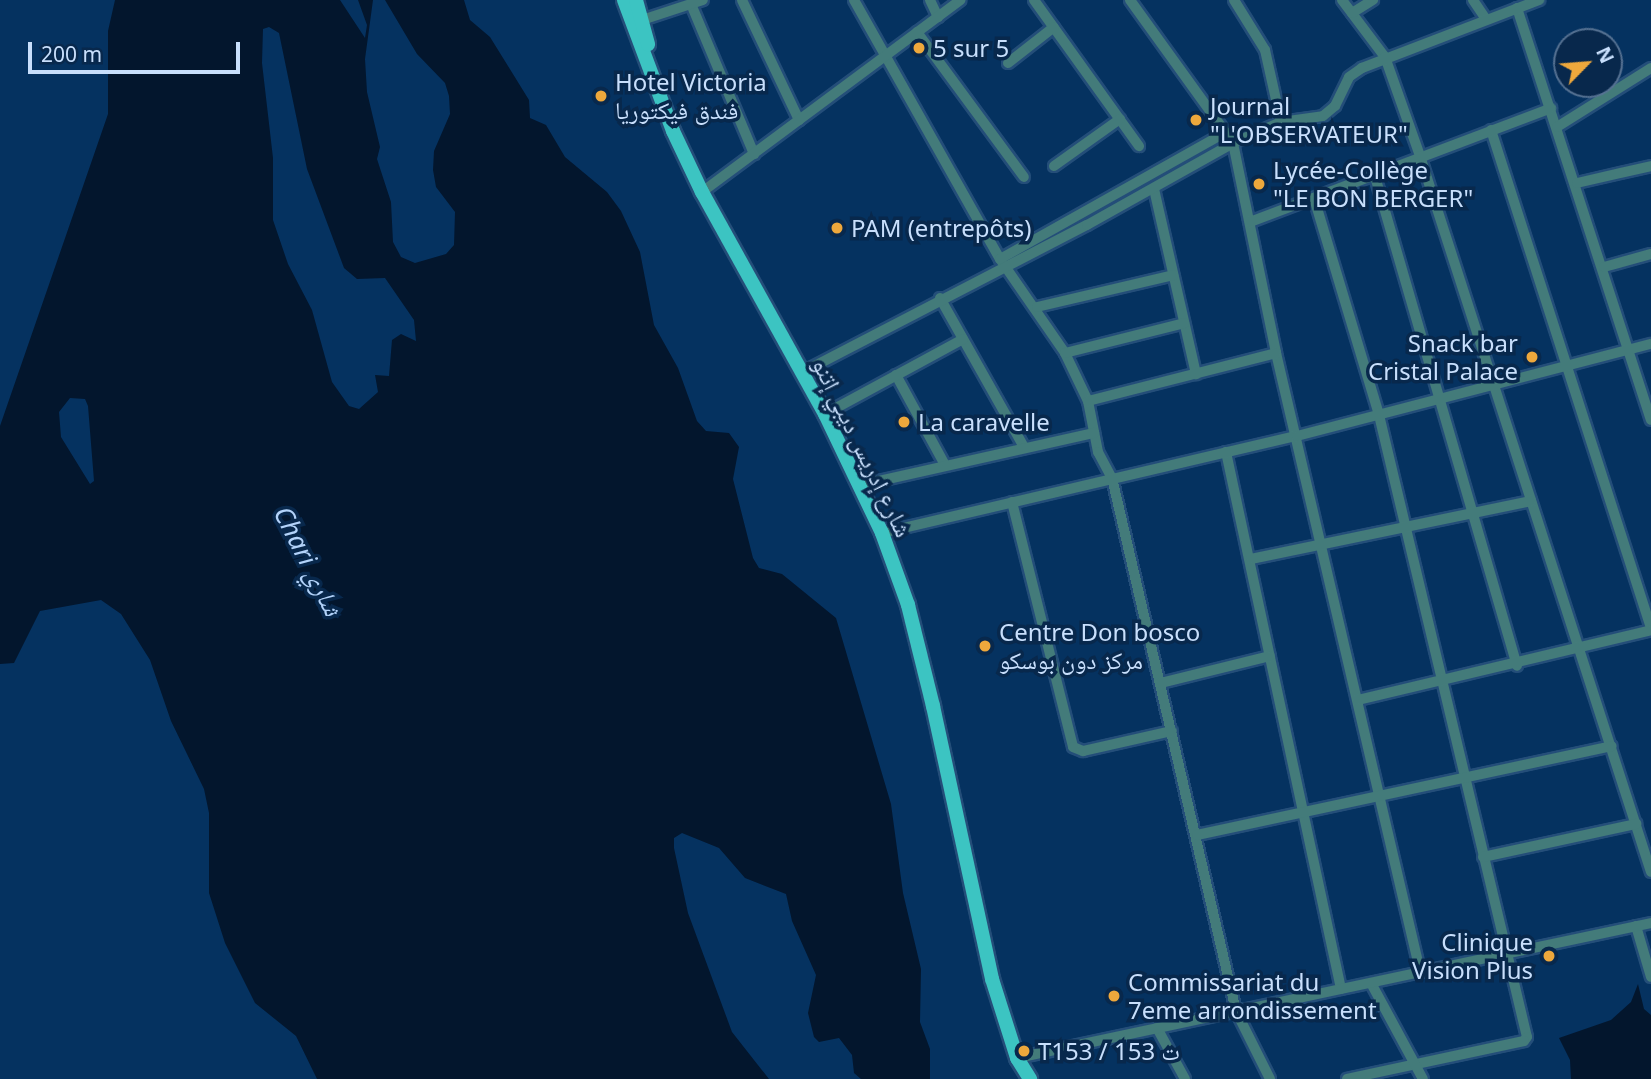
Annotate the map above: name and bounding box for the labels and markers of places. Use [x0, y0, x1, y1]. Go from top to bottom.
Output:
place label: 5 sur 5 [933, 34, 1009, 62]
marker: 5 sur 5 [911, 40, 927, 56]
place label: Hotel Victoria فندق فيكتوريا [615, 68, 767, 124]
marker: Hotel Victoria فندق فيكتوريا [593, 88, 609, 104]
place label: Journal "L'OBSERVATEUR" [1210, 92, 1408, 148]
marker: Journal "L'OBSERVATEUR" [1188, 112, 1204, 128]
place label: Lycée-Collège "LE BON BERGER" [1273, 156, 1473, 212]
marker: Lycée-Collège "LE BON BERGER" [1251, 176, 1267, 192]
place label: PAM (entrepôts) [851, 214, 1032, 242]
marker: PAM (entrepôts) [829, 220, 845, 236]
place label: Snack bar Cristal Palace [1368, 329, 1518, 385]
marker: Snack bar Cristal Palace [1524, 349, 1540, 365]
place label: La caravelle [918, 408, 1050, 436]
marker: La caravelle [896, 414, 912, 430]
place label: Centre Don bosco مركز دون بوسكو [999, 618, 1200, 674]
marker: Centre Don bosco مركز دون بوسكو [977, 638, 993, 654]
place label: Clinique Vision Plus [1412, 928, 1533, 984]
marker: Clinique Vision Plus [1539, 946, 1559, 966]
place label: Commissariat du 7eme arrondissement [1128, 968, 1377, 1024]
marker: Commissariat du 7eme arrondissement [1106, 988, 1122, 1004]
place label: T153 / ت 153 [1038, 1037, 1180, 1065]
marker: T153 / ت 153 [1016, 1043, 1032, 1059]

